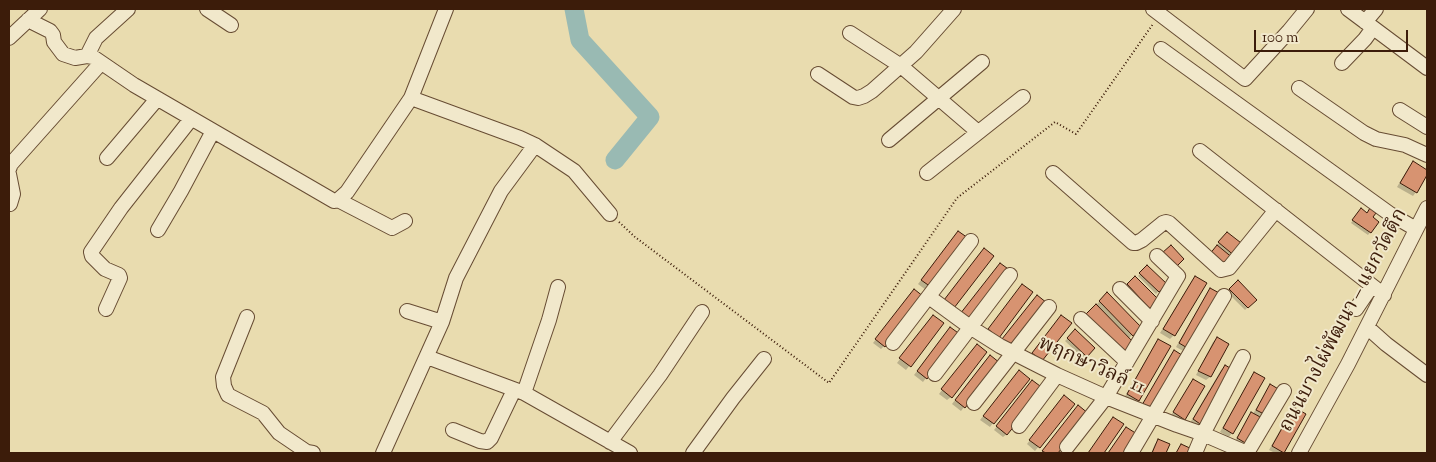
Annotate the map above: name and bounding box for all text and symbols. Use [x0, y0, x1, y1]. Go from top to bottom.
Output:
scale bar [1256, 20, 1410, 52]
text: 100 m [1262, 28, 1298, 49]
street label: ถนนบางไผ่พัฒนา – แยกวัดตึก [1276, 205, 1414, 437]
street label: พฤกษาวิลล์ 11 [1034, 333, 1148, 401]

